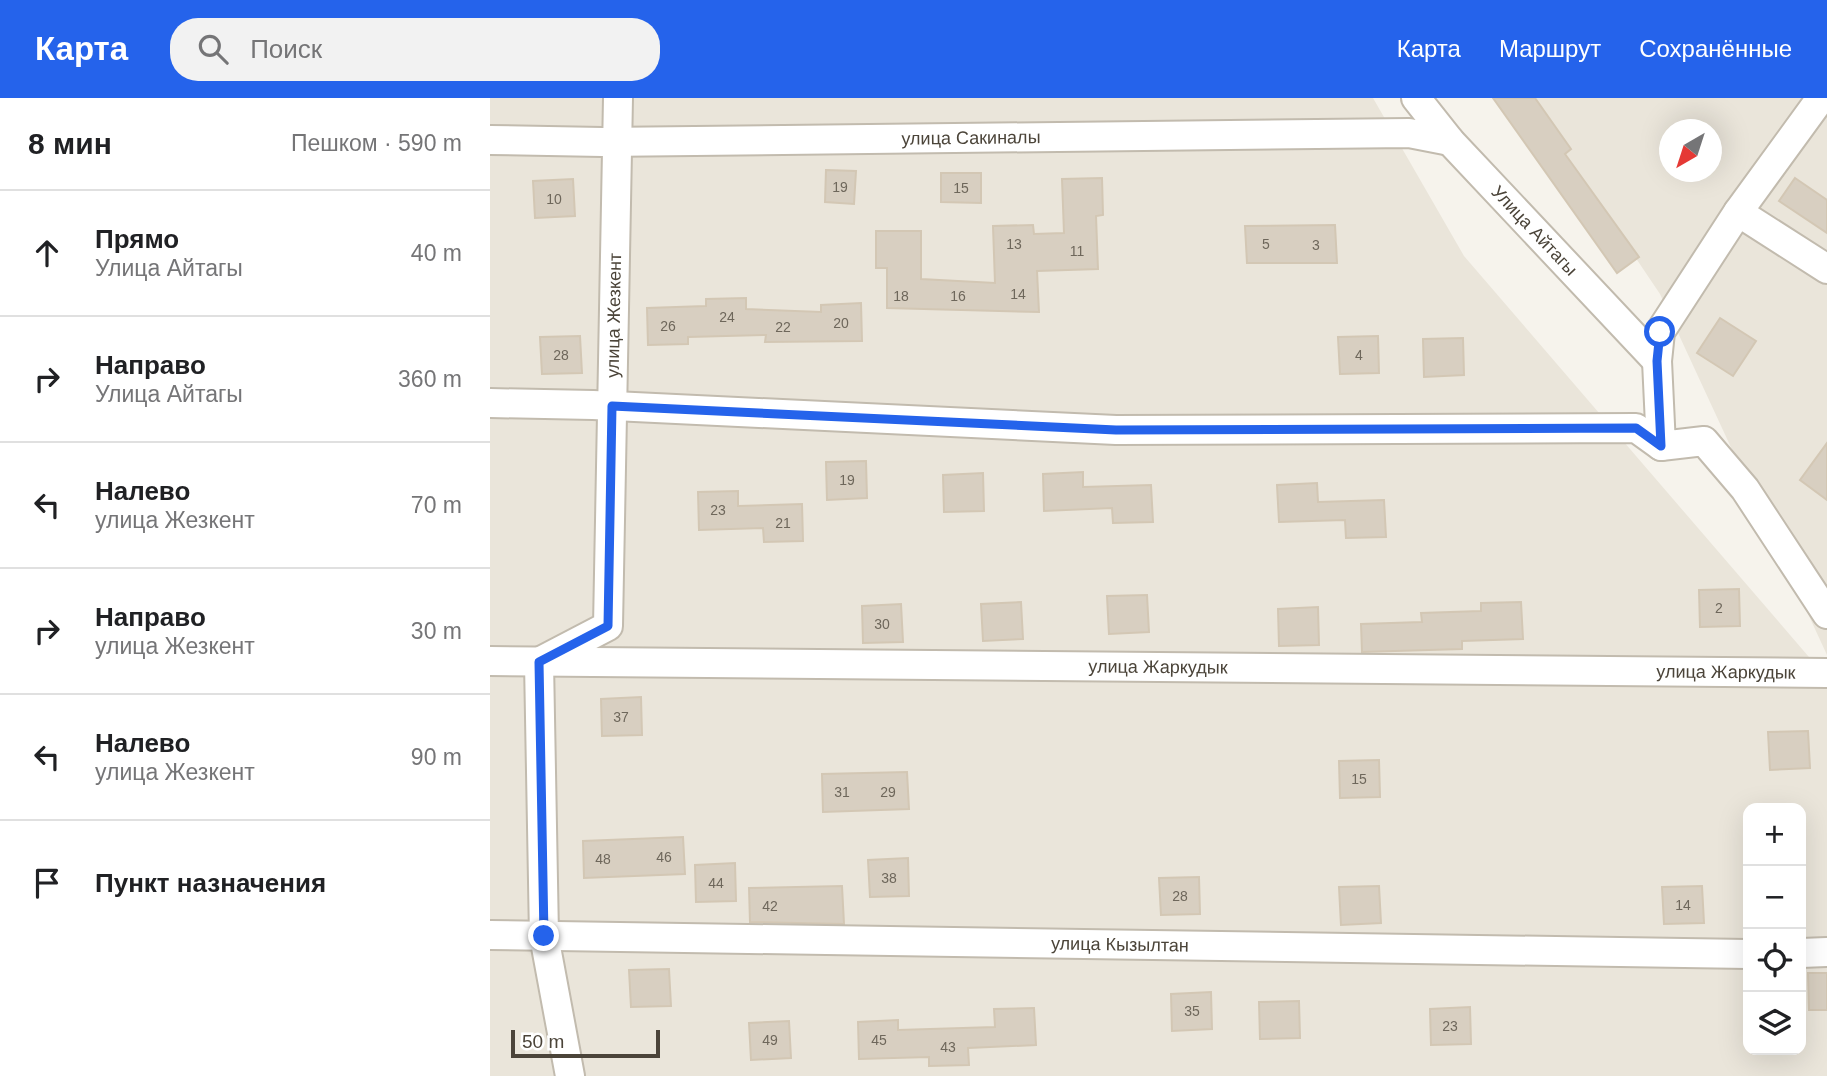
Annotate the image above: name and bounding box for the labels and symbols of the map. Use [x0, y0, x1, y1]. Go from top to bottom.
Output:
north arrow [1659, 119, 1722, 182]
street label: улица Сакиналы [901, 127, 1041, 149]
house number: 19 [832, 179, 848, 195]
house number: 15 [953, 180, 969, 196]
street label: Улица Айтагы [1487, 182, 1581, 280]
house number: 10 [546, 191, 562, 207]
house number: 13 [1006, 236, 1022, 252]
house number: 5 [1262, 236, 1270, 252]
house number: 3 [1312, 237, 1320, 253]
house number: 11 [1070, 243, 1084, 259]
street label: улица Жезкент [603, 253, 625, 378]
house number: 14 [1010, 286, 1026, 302]
house number: 18 [893, 288, 909, 304]
house number: 16 [950, 288, 966, 304]
house number: 24 [719, 309, 735, 325]
house number: 20 [833, 315, 849, 331]
route start [1644, 316, 1675, 347]
house number: 26 [660, 318, 676, 334]
house number: 22 [775, 319, 791, 335]
house number: 28 [553, 347, 569, 363]
house number: 4 [1355, 347, 1363, 363]
house number: 19 [839, 472, 855, 488]
house number: 23 [710, 502, 726, 518]
house number: 21 [775, 515, 791, 531]
house number: 2 [1715, 600, 1723, 616]
house number: 30 [874, 616, 890, 632]
street label: улица Жаркудык [1088, 656, 1228, 678]
street label: улица Жаркудык [1656, 661, 1796, 683]
house number: 37 [613, 709, 629, 725]
house number: 15 [1351, 771, 1367, 787]
house number: 31 [834, 784, 850, 800]
house number: 29 [880, 784, 896, 800]
house number: 46 [656, 849, 672, 865]
house number: 48 [595, 851, 611, 867]
house number: 38 [881, 870, 897, 886]
house number: 44 [708, 875, 724, 891]
house number: 28 [1172, 888, 1188, 904]
house number: 14 [1675, 897, 1691, 913]
house number: 42 [762, 898, 778, 914]
route end [528, 920, 559, 951]
street label: улица Кызылтан [1051, 933, 1189, 956]
house number: 35 [1184, 1003, 1200, 1019]
house number: 23 [1442, 1018, 1458, 1034]
scale bar [511, 1027, 660, 1059]
house number: 49 [762, 1032, 778, 1048]
house number: 45 [871, 1032, 887, 1048]
house number: 43 [940, 1039, 956, 1055]

